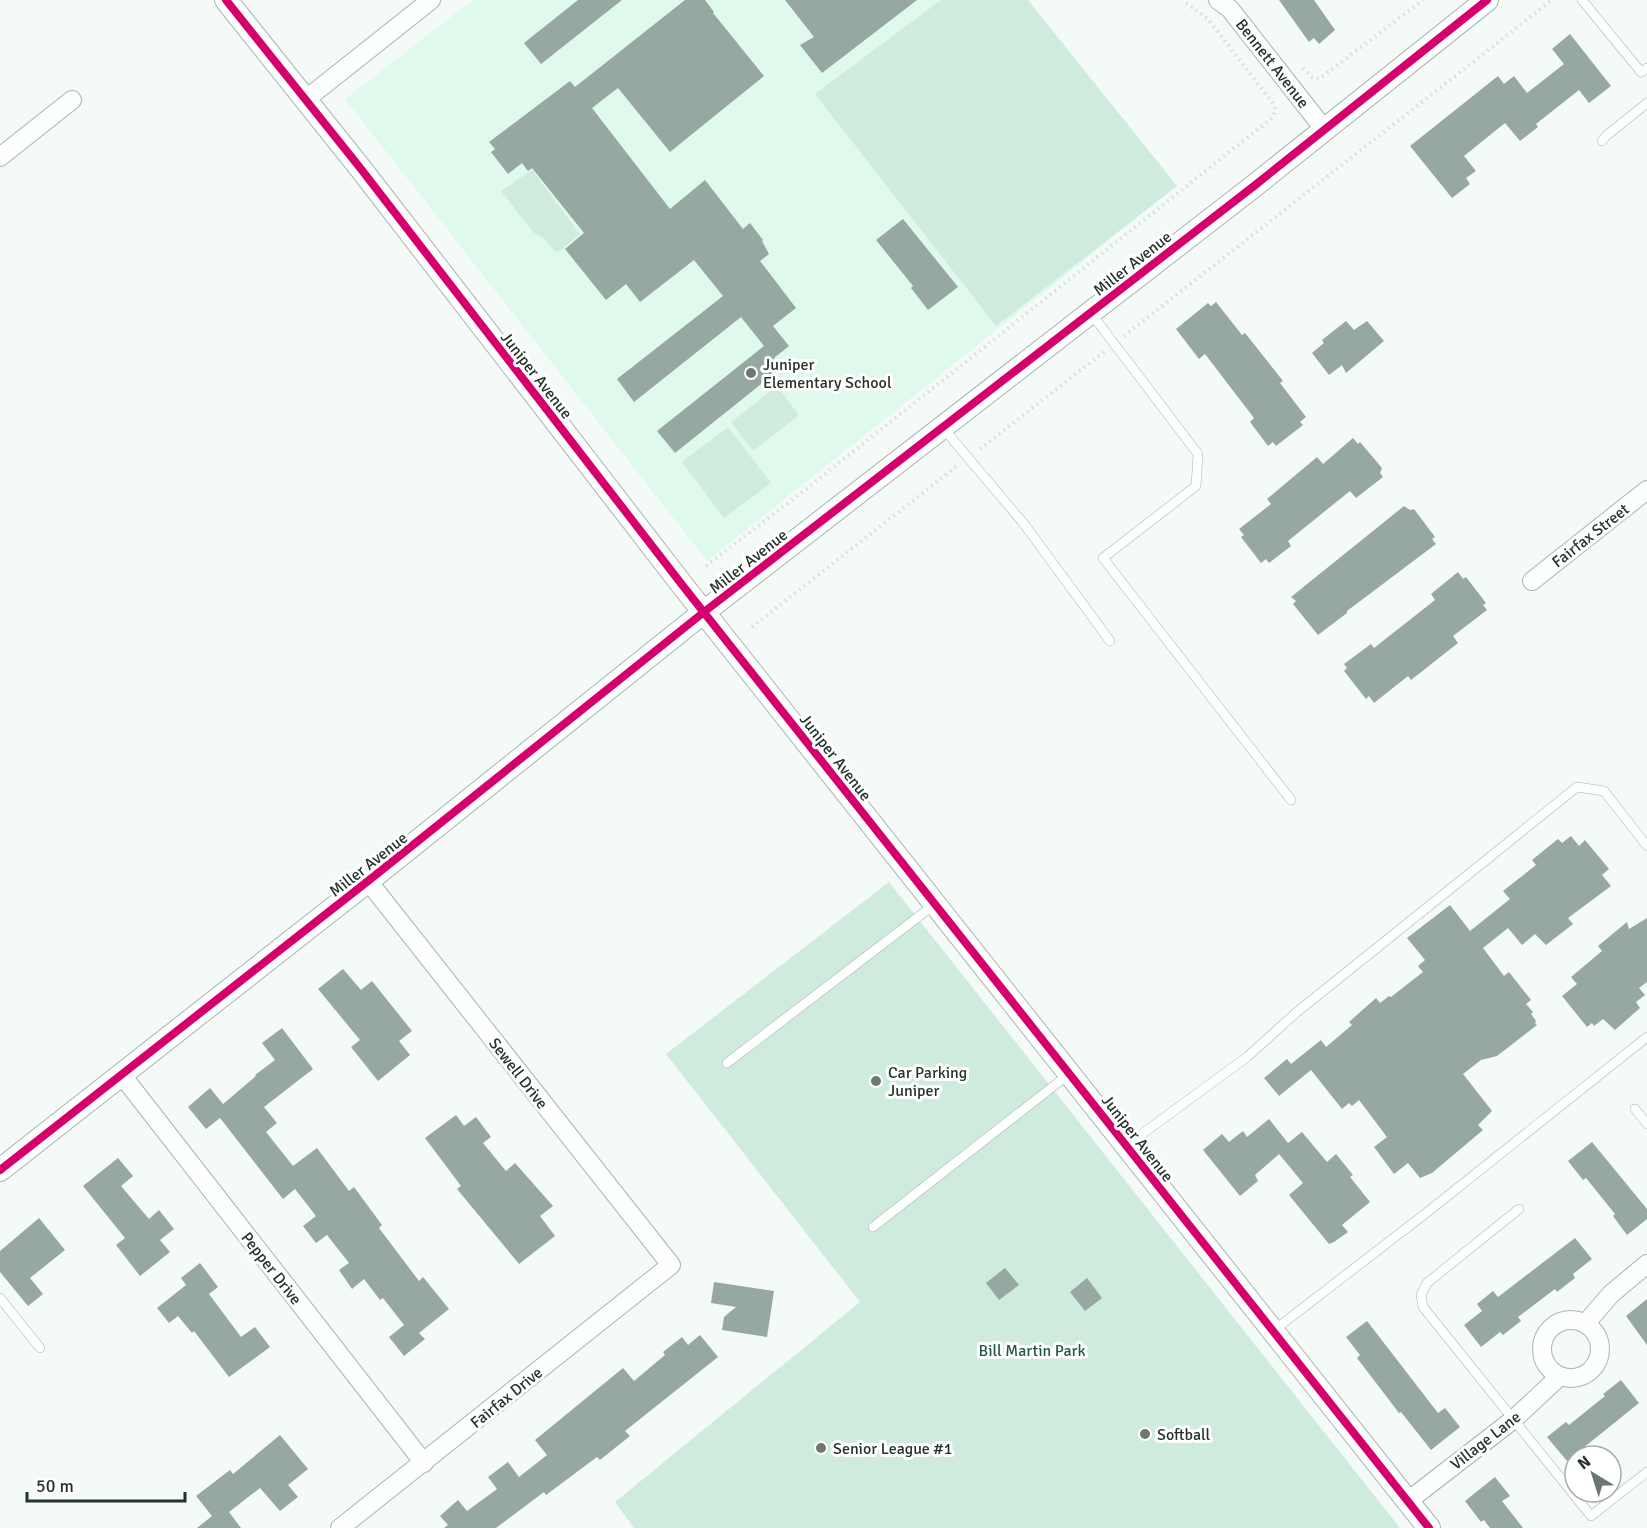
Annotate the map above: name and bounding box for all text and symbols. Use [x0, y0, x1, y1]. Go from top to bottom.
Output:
street label: Bennett Avenue [1231, 15, 1313, 112]
street label: Miller Avenue [1090, 227, 1176, 301]
street label: Juniper Avenue [496, 328, 576, 423]
place label: Juniper Elementary School [763, 355, 892, 393]
marker: Juniper Elementary School [744, 366, 758, 380]
street label: Fairfax Street [1548, 499, 1634, 572]
street label: Miller Avenue [706, 525, 792, 599]
street label: Juniper Avenue [795, 710, 875, 805]
street label: Miller Avenue [326, 828, 412, 902]
street label: Sewell Drive [484, 1034, 552, 1113]
place label: Car Parking Juniper [888, 1063, 967, 1101]
marker: Car Parking Juniper [869, 1074, 883, 1088]
street label: Juniper Avenue [1097, 1091, 1177, 1186]
street label: Pepper Drive [237, 1228, 306, 1309]
park label: Bill Martin Park [978, 1341, 1086, 1361]
street label: Fairfax Drive [467, 1363, 547, 1433]
street label: Village Lane [1446, 1407, 1525, 1474]
place label: Softball [1157, 1425, 1211, 1445]
marker: Softball [1138, 1427, 1152, 1441]
place label: Senior League #1 [833, 1439, 952, 1459]
marker: Senior League #1 [814, 1441, 828, 1455]
north arrow [1563, 1444, 1623, 1504]
text: N [1574, 1452, 1595, 1474]
scale bar [27, 1465, 184, 1503]
text: 50 m [36, 1475, 74, 1497]

